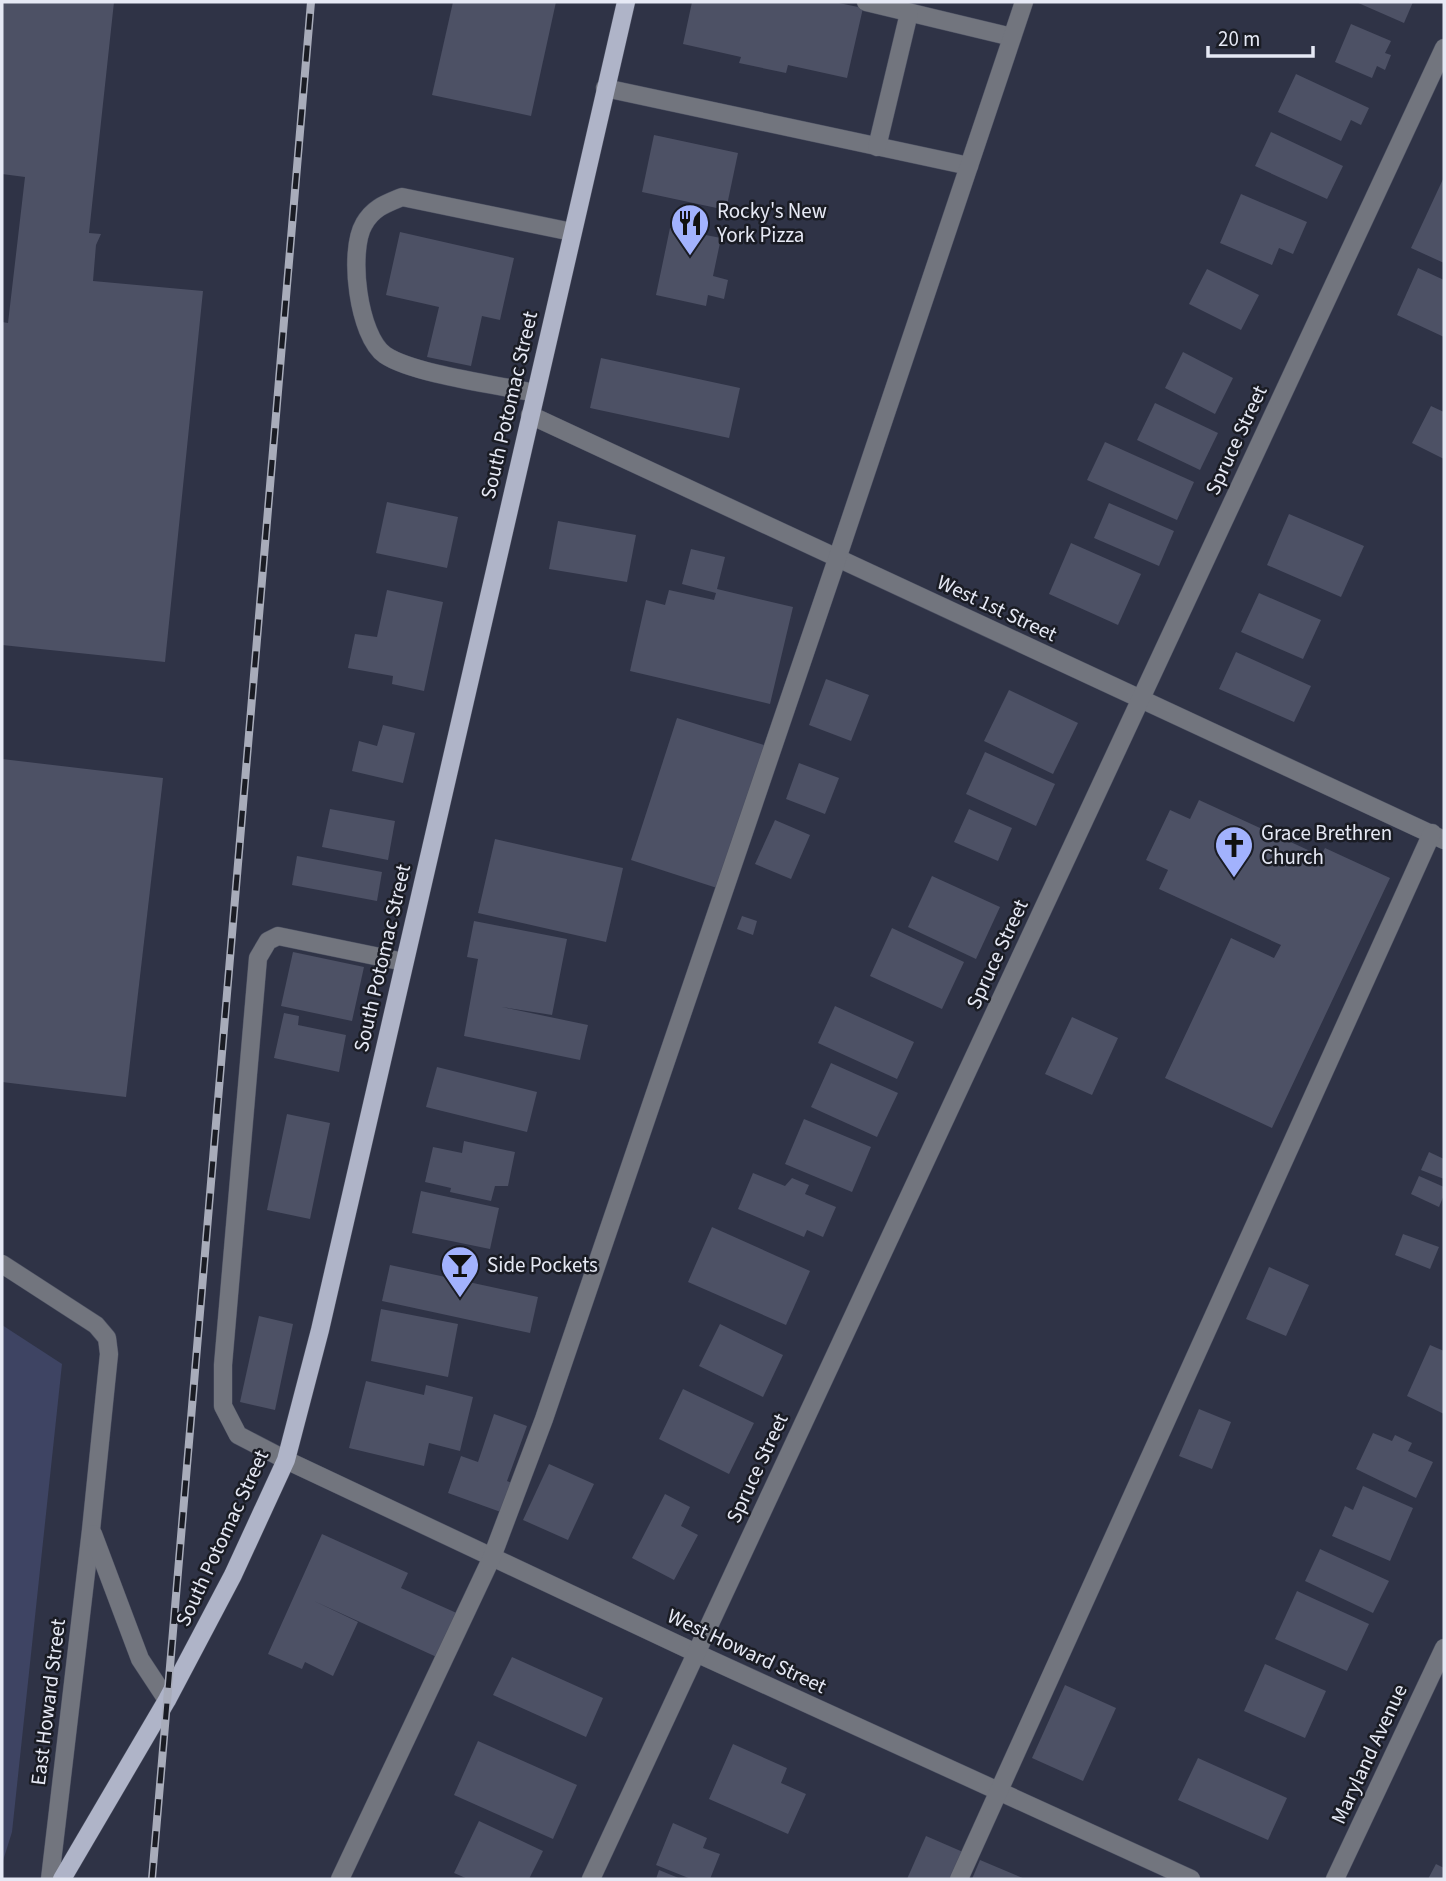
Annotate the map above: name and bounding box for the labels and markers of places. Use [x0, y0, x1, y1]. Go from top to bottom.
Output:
place label: Rocky's New York Pizza [716, 196, 827, 250]
restaurant icon: Rocky's New York Pizza [669, 202, 711, 257]
place label: Grace Brethren Church [1261, 818, 1392, 872]
church icon: Grace Brethren Church [1213, 824, 1255, 879]
bar icon: Side Pockets [439, 1244, 481, 1299]
place label: Side Pockets [487, 1250, 598, 1280]

